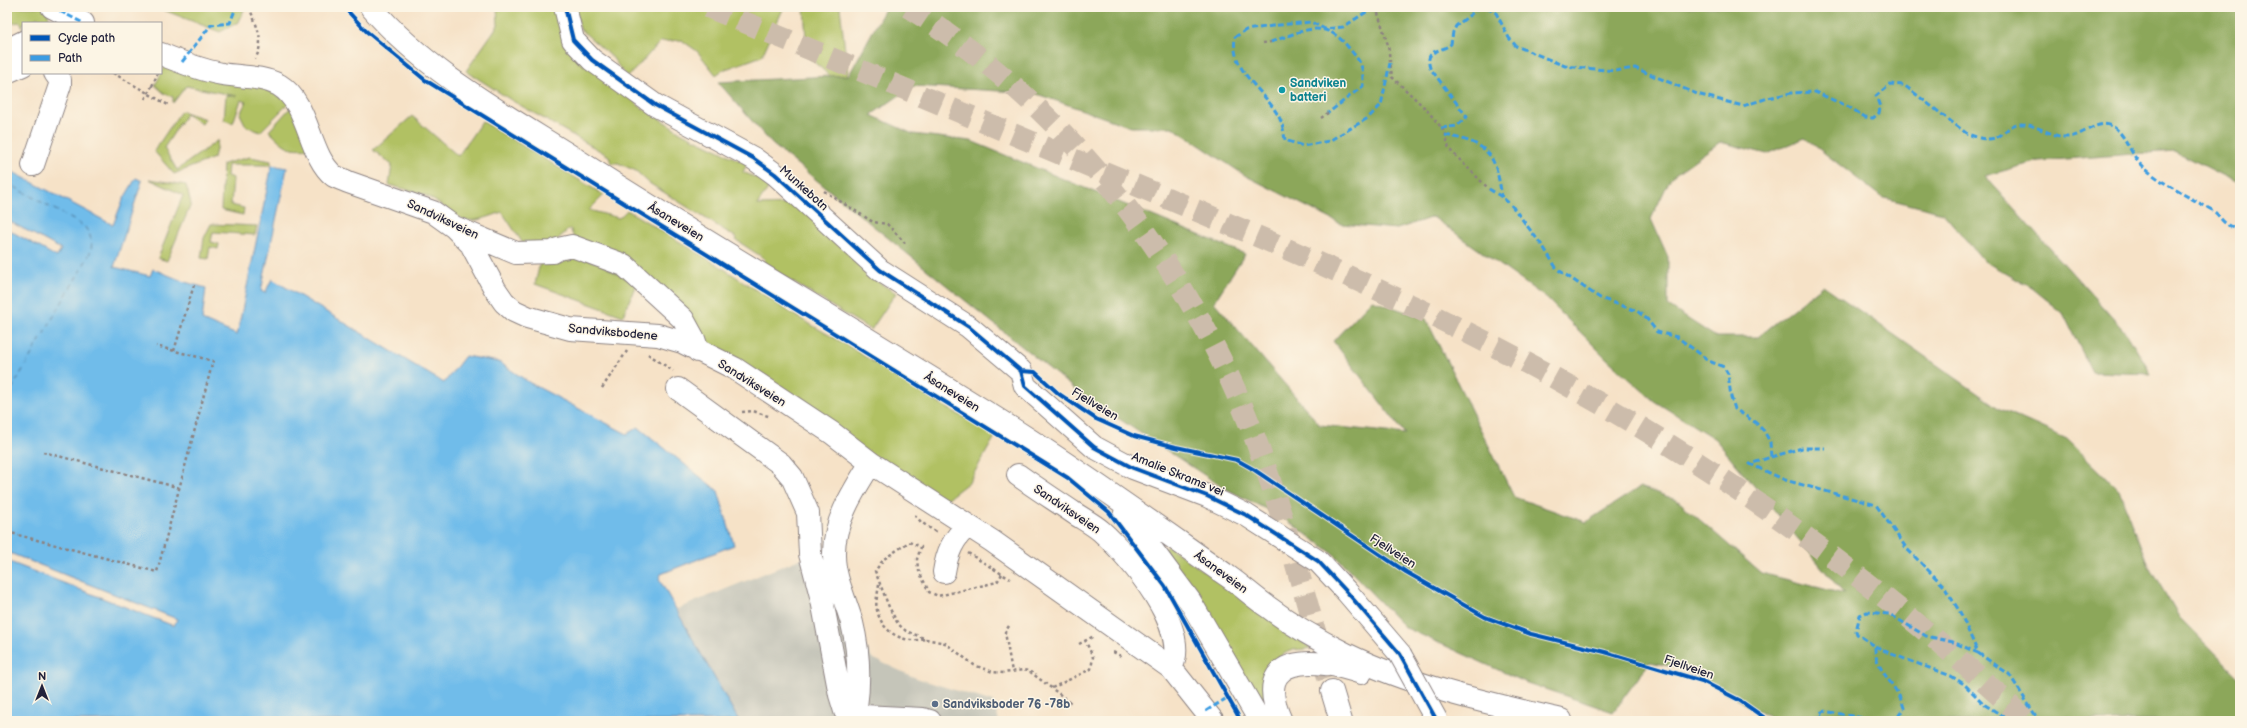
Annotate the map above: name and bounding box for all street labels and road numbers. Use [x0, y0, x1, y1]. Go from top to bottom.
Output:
street label: Munkebotn [776, 163, 831, 214]
street label: Sandviksveien [404, 196, 481, 243]
street label: Åsaneveien [645, 199, 707, 245]
street label: Sandviksbodene [568, 321, 658, 344]
street label: Sandviksveien [715, 357, 789, 410]
street label: Åsaneveien [921, 369, 983, 416]
street label: Fjellveien [1069, 385, 1121, 424]
street label: Amalie Skrams vei [1129, 449, 1226, 500]
street label: Sandviksveien [1030, 482, 1103, 537]
street label: Fjellveien [1367, 531, 1419, 572]
street label: Åsaneveien [1191, 547, 1251, 597]
street label: Fjellveien [1662, 652, 1716, 683]

